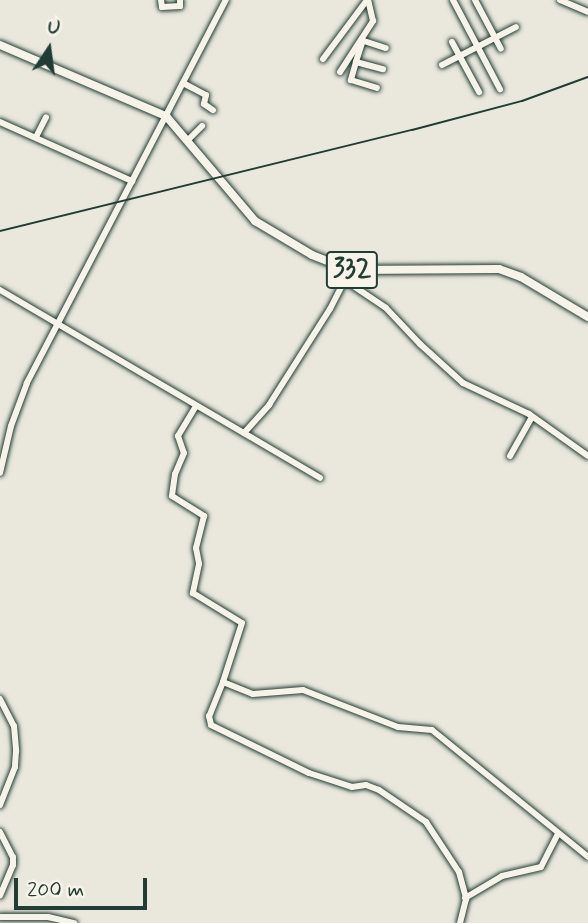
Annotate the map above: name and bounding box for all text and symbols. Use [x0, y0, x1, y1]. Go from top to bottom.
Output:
north arrow [14, 14, 84, 84]
text: U [45, 14, 63, 42]
road number: 332 [326, 247, 378, 292]
scale bar [18, 864, 150, 908]
text: 200 m [27, 876, 84, 904]

